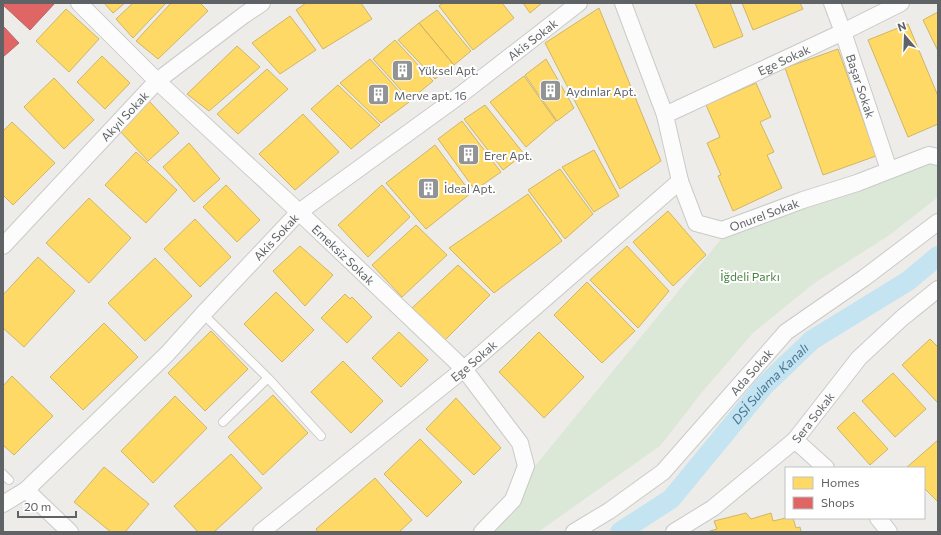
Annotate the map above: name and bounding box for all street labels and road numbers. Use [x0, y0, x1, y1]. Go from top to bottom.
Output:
street label: Akis Sokak [505, 15, 560, 63]
street label: Ege Sokak [756, 41, 812, 78]
street label: Başar Sokak [844, 52, 878, 120]
street label: Akyıl Sokak [98, 88, 151, 144]
street label: Onurel Sokak [727, 195, 801, 234]
street label: Akis Sokak [251, 210, 302, 263]
street label: Emeksiz Sokak [309, 221, 378, 288]
street label: Ege Sokak [448, 337, 500, 384]
street label: Ada Sokak [727, 345, 776, 398]
street label: Sera Sokak [789, 389, 837, 445]

